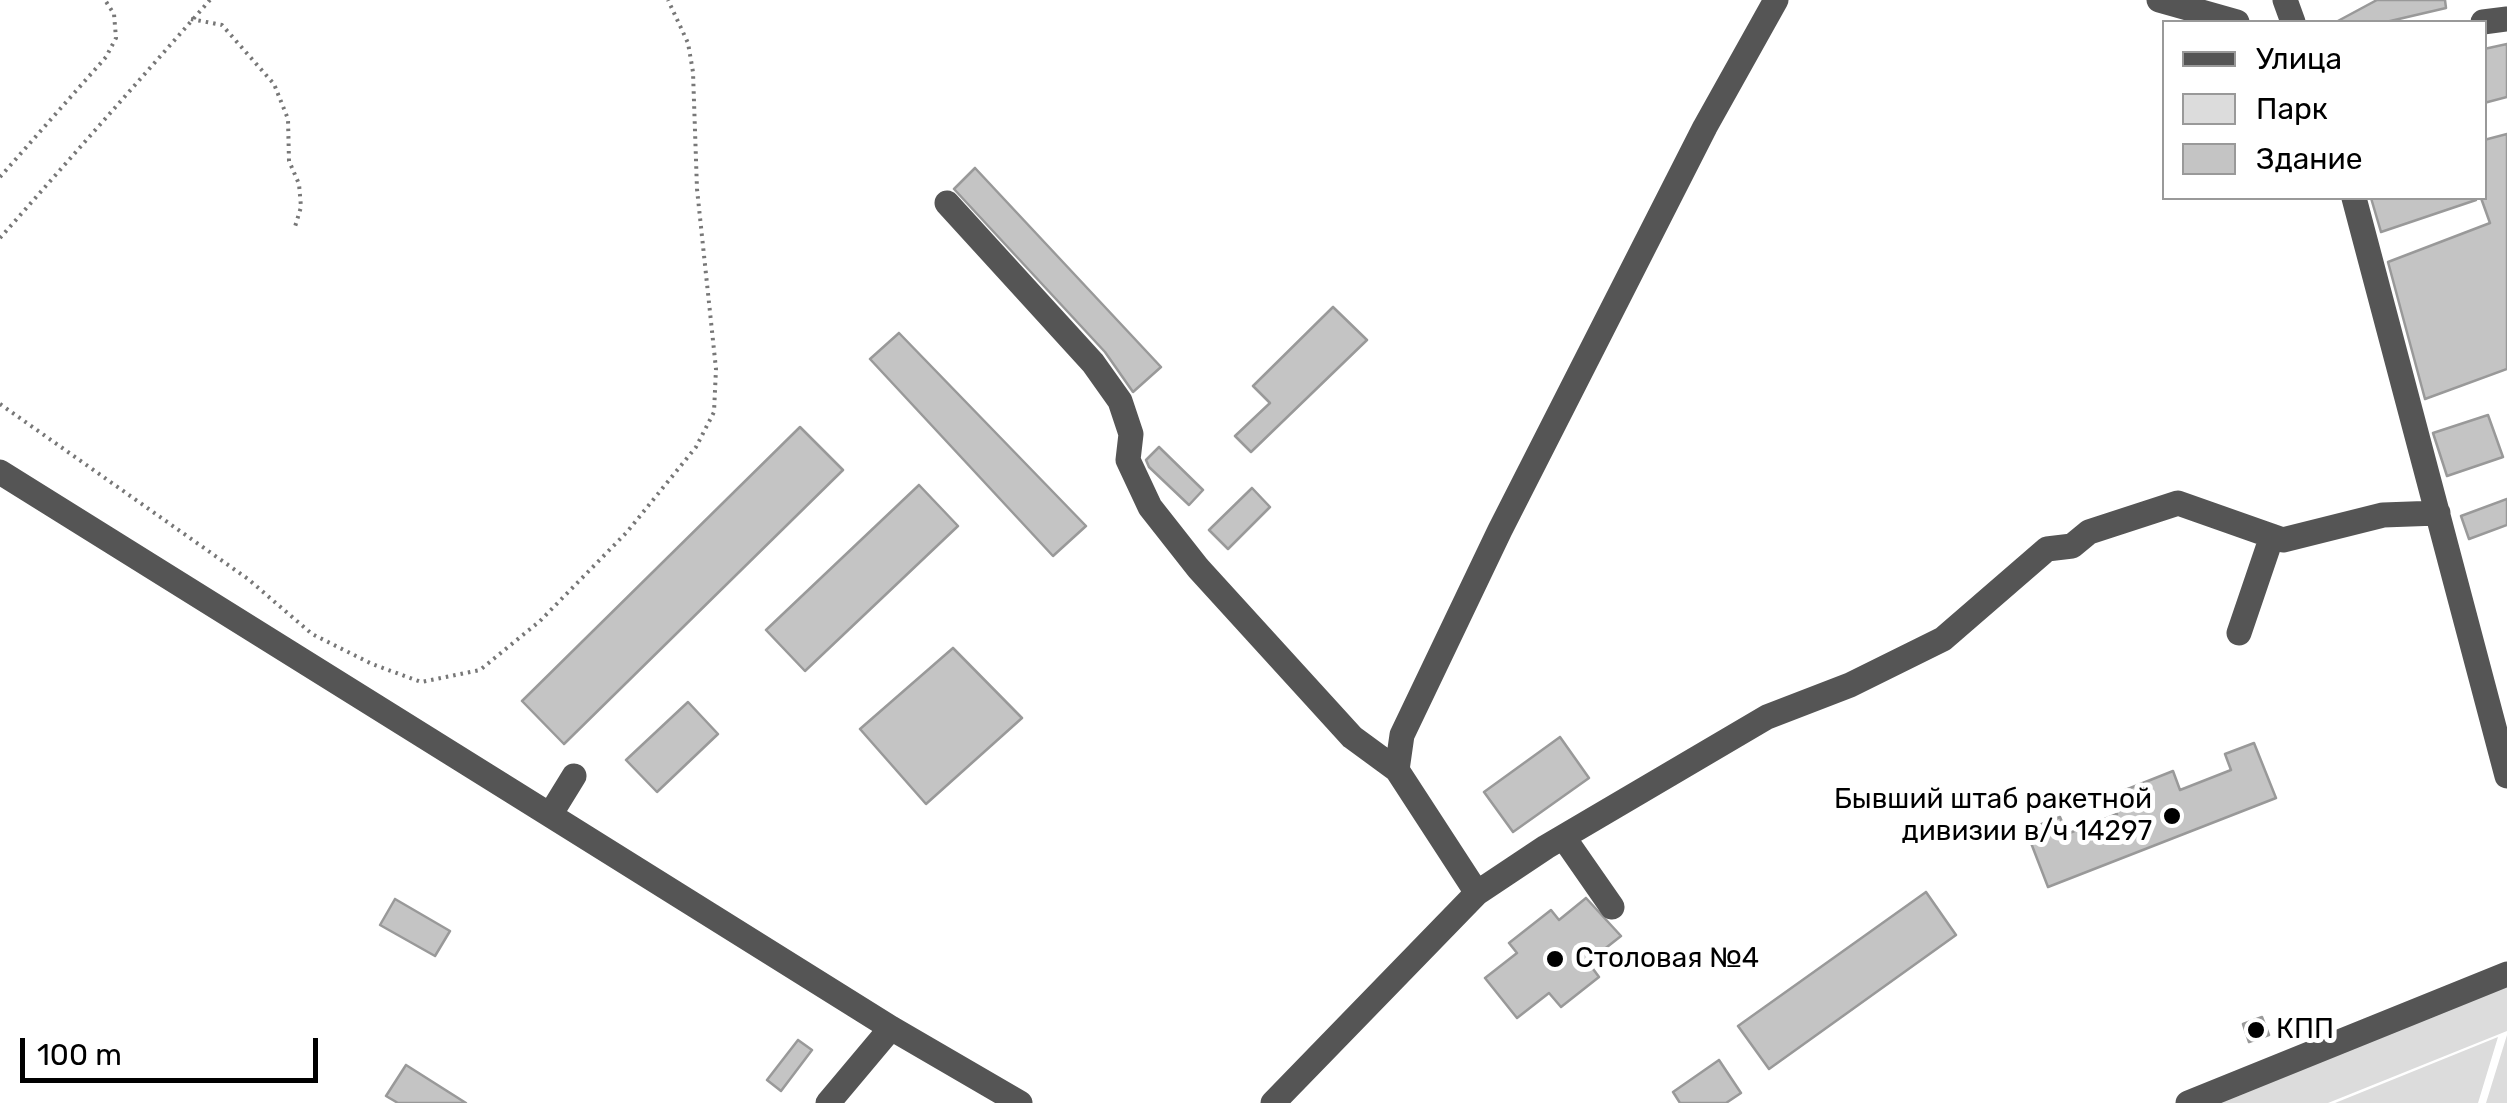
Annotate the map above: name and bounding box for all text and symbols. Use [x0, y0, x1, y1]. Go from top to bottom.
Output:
legend [2162, 20, 2487, 200]
text: Улица [2256, 41, 2342, 77]
text: Парк [2256, 91, 2328, 127]
text: Здание [2256, 141, 2363, 177]
place label: Бывший штаб ракетной дивизии в/ч 14297 [1834, 783, 2152, 849]
marker: Бывший штаб ракетной дивизии в/ч 14297 [2161, 805, 2183, 827]
place label: Столовая №4 [1575, 942, 1759, 976]
marker: Столовая №4 [1544, 948, 1566, 970]
place label: КПП [2276, 1013, 2334, 1047]
scale bar [25, 1018, 322, 1080]
marker: КПП [2245, 1019, 2267, 1041]
text: 100 m [37, 1037, 122, 1073]

